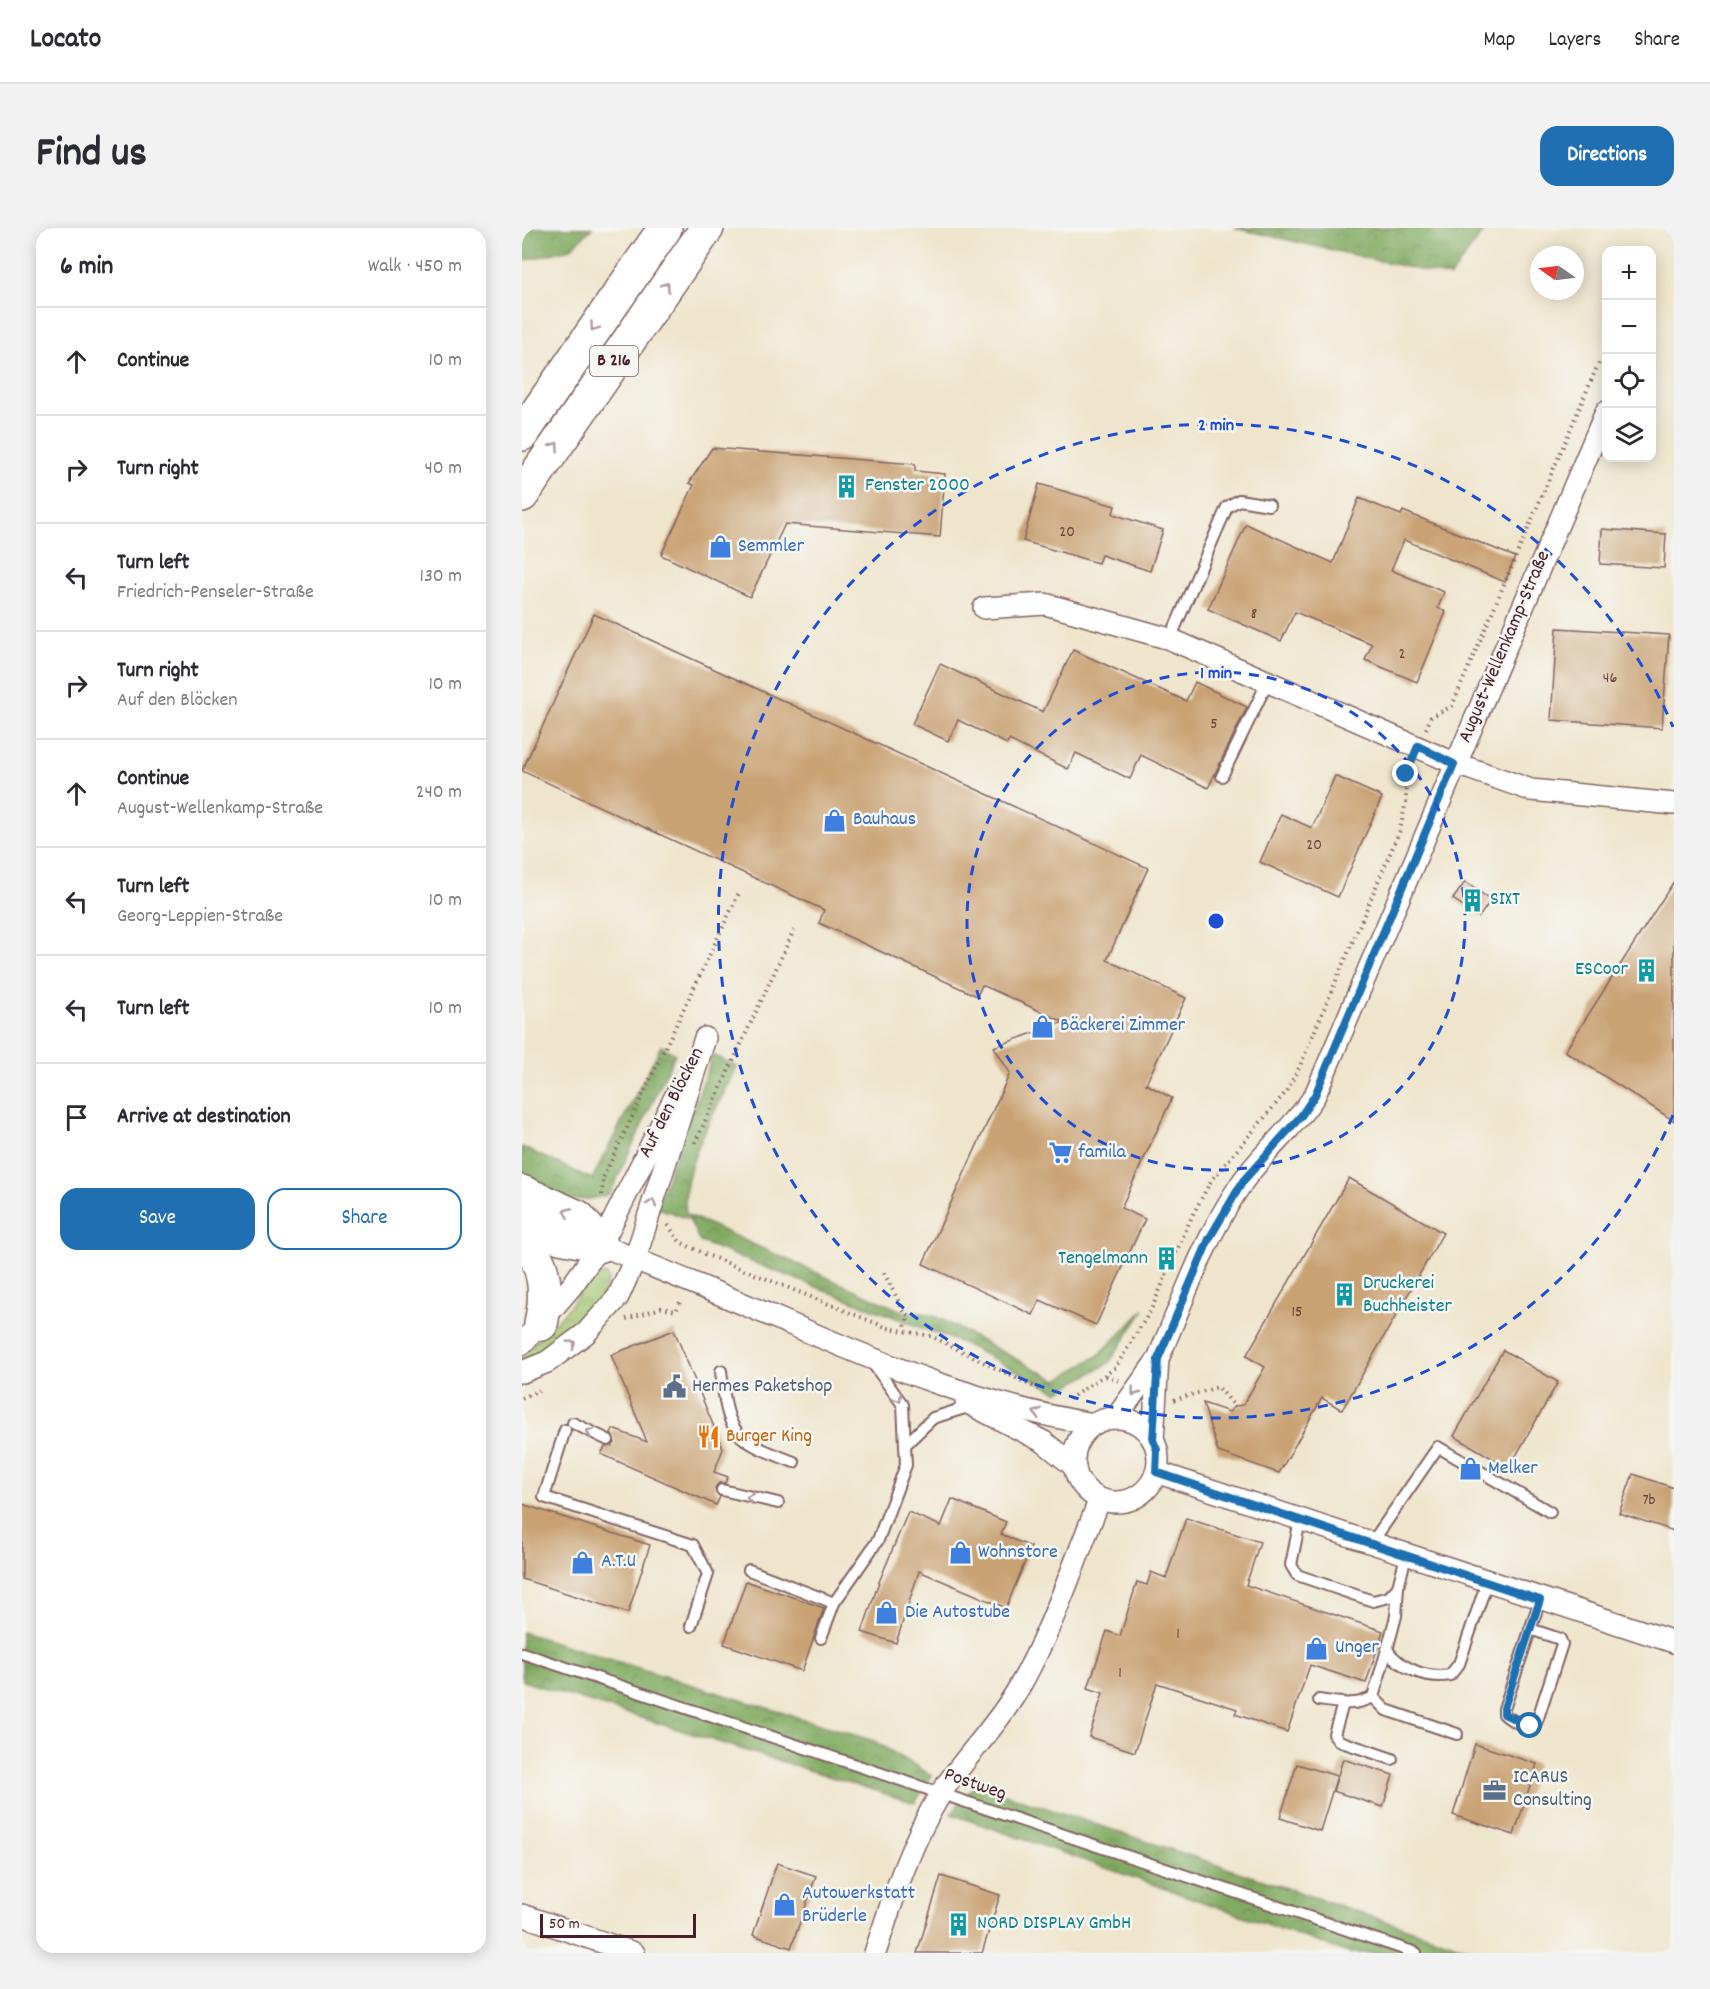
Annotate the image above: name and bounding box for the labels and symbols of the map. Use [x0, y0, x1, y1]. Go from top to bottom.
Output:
north arrow [1530, 246, 1584, 300]
one-way arrow [659, 282, 670, 293]
one-way arrow [590, 320, 601, 331]
road number: B 216 [590, 346, 638, 376]
text: 2 min [1198, 414, 1234, 439]
one-way arrow [548, 442, 559, 453]
place label: Fenster 2000 [865, 472, 970, 500]
building icon: Fenster 2000 [834, 473, 860, 499]
house number: 20 [1059, 521, 1075, 544]
place label: Semmler [738, 533, 805, 561]
shop icon: Semmler [707, 534, 733, 560]
street label: August-Wellenkamp-Straße [1452, 547, 1558, 747]
house number: 8 [1251, 603, 1257, 626]
house number: 2 [1399, 643, 1406, 666]
text: 1 min [1200, 662, 1232, 687]
house number: 46 [1603, 667, 1617, 690]
house number: 5 [1210, 713, 1218, 736]
route end [1392, 760, 1418, 786]
place label: Bauhaus [853, 806, 916, 834]
shop icon: Bauhaus [822, 807, 848, 833]
house number: 20 [1306, 834, 1322, 857]
place label: SIXT [1490, 886, 1520, 914]
building icon: SIXT [1459, 887, 1485, 913]
centre of rings [1206, 911, 1226, 931]
place label: ESCoor [1575, 956, 1629, 984]
building icon: ESCoor [1633, 957, 1659, 983]
place label: Bäckerei Zimmer [1060, 1012, 1186, 1040]
shop icon: Bäckerei Zimmer [1029, 1013, 1055, 1039]
street label: Auf den Blöcken [632, 1043, 712, 1163]
place label: famila [1078, 1139, 1127, 1167]
supermarket icon: famila [1047, 1140, 1073, 1166]
one-way arrow [645, 1198, 658, 1209]
one-way arrow [562, 1207, 573, 1219]
place label: Tengelmann [1058, 1245, 1148, 1273]
building icon: Tengelmann [1153, 1246, 1179, 1272]
place label: Druckerei Buchheister [1363, 1270, 1453, 1321]
building icon: Druckerei Buchheister [1332, 1282, 1358, 1308]
house number: 15 [1292, 1301, 1302, 1324]
one-way arrow [566, 1340, 577, 1351]
place label: Hermes Paketshop [692, 1373, 833, 1401]
public building icon: Hermes Paketshop [661, 1374, 687, 1400]
one-way arrow [1131, 1386, 1142, 1397]
one-way arrow [890, 1392, 901, 1403]
one-way arrow [1032, 1408, 1043, 1420]
place label: Burger King [726, 1423, 812, 1451]
restaurant icon: Burger King [695, 1424, 721, 1450]
one-way arrow [586, 1427, 597, 1439]
place label: Melker [1488, 1455, 1538, 1483]
shop icon: Melker [1457, 1456, 1483, 1482]
house number: 7b [1642, 1489, 1656, 1512]
one-way arrow [745, 1492, 755, 1505]
place label: Wohnstore [978, 1539, 1058, 1567]
shop icon: Wohnstore [947, 1540, 973, 1566]
place label: A.T.U [601, 1548, 636, 1576]
shop icon: A.T.U [570, 1549, 596, 1575]
place label: Die Autostube [905, 1599, 1010, 1627]
shop icon: Die Autostube [874, 1600, 900, 1626]
house number: 1 [1176, 1623, 1180, 1646]
place label: Unger [1335, 1634, 1379, 1662]
shop icon: Unger [1304, 1635, 1330, 1661]
house number: 1 [1118, 1662, 1122, 1685]
route start [1516, 1712, 1542, 1738]
street label: Postweg [940, 1761, 1010, 1809]
place label: ICARUS Consulting [1513, 1764, 1592, 1815]
office icon: ICARUS Consulting [1482, 1777, 1508, 1803]
place label: Autowerkstatt Brüderle [802, 1880, 915, 1931]
shop icon: Autowerkstatt Brüderle [771, 1892, 797, 1918]
place label: NORD DISPLAY GmbH [977, 1910, 1131, 1938]
scale bar [540, 1911, 696, 1938]
building icon: NORD DISPLAY GmbH [946, 1911, 972, 1937]

